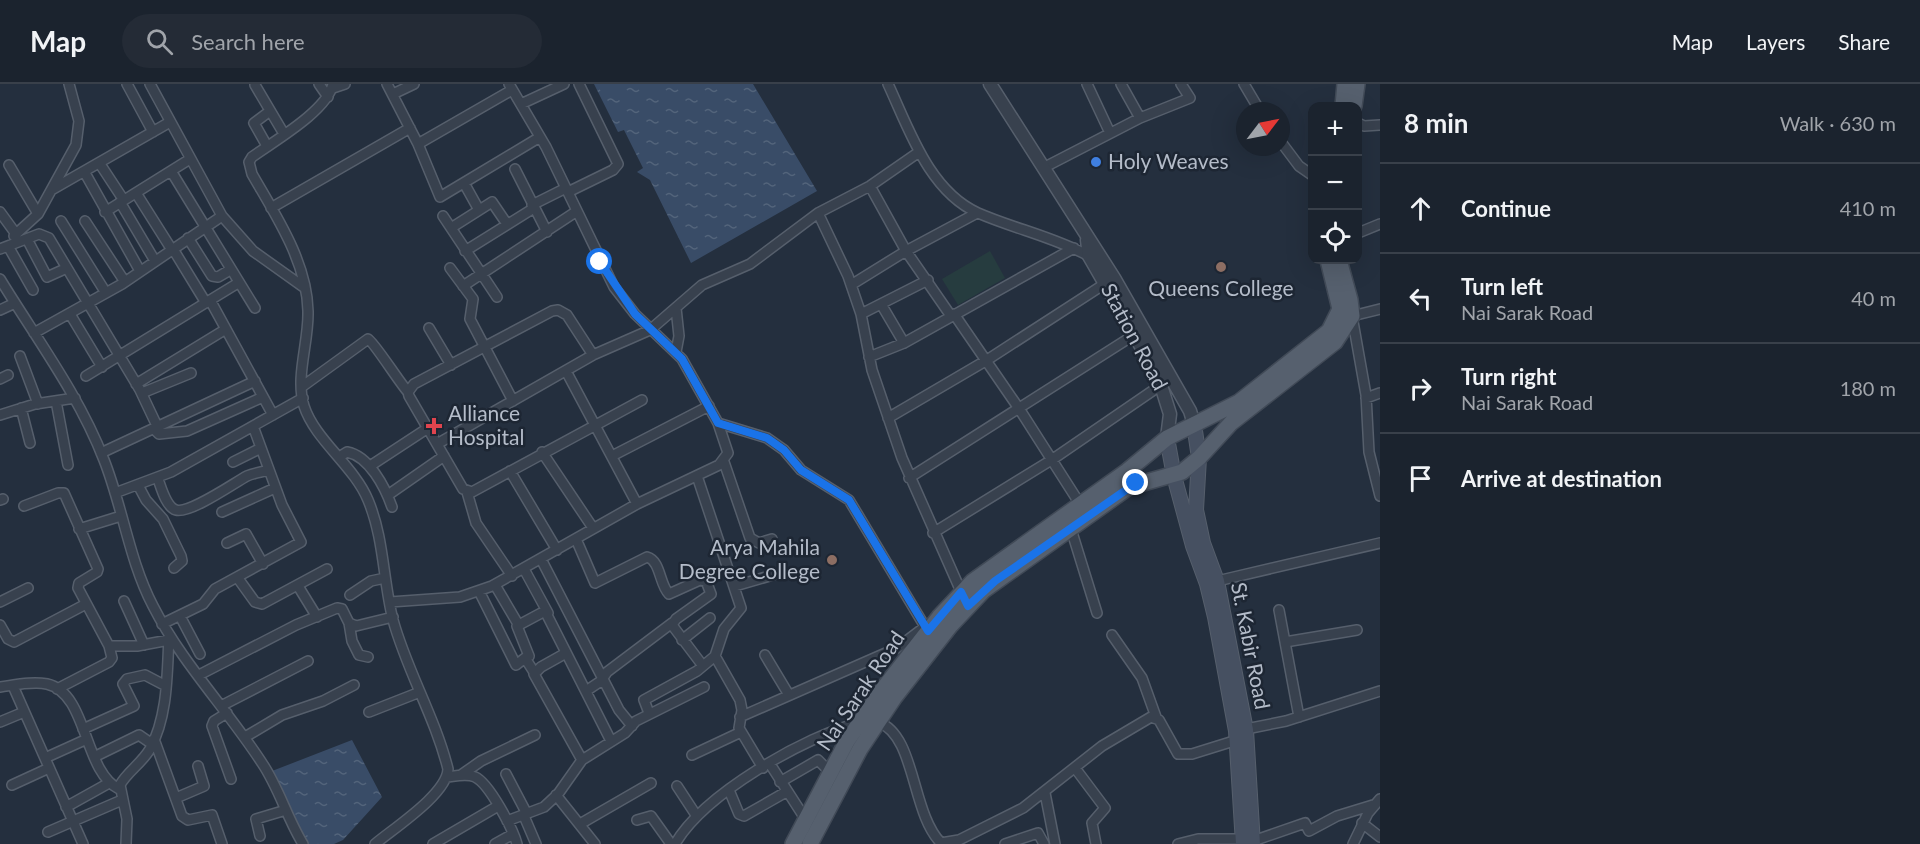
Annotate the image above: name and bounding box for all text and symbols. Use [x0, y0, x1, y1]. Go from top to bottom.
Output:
search box [122, 14, 542, 68]
text: Map [30, 24, 86, 58]
icon: search [143, 25, 176, 58]
text: Search here [191, 28, 305, 55]
text: Map [1672, 29, 1713, 54]
text: Layers [1746, 29, 1805, 54]
text: Share [1838, 29, 1890, 54]
north arrow [1236, 102, 1290, 156]
map controls [1308, 102, 1362, 264]
button: + [1308, 102, 1362, 156]
text: 8 min [1404, 107, 1468, 139]
text: Walk · 630 m [1780, 111, 1896, 135]
place label: Holy Weaves [1108, 148, 1229, 173]
marker: Holy Weaves [1089, 155, 1103, 169]
button: − [1308, 156, 1362, 210]
icon: ahead [1404, 192, 1437, 225]
text: Continue [1461, 195, 1551, 222]
text: 410 m [1840, 196, 1896, 220]
button: locate [1308, 210, 1362, 264]
route start [586, 248, 612, 274]
marker: Queens College [1214, 260, 1228, 274]
text: Turn left [1461, 273, 1543, 300]
place label: Queens College [1148, 275, 1294, 300]
street label: Station Road [1097, 279, 1174, 394]
icon: left [1404, 282, 1437, 315]
text: 40 m [1851, 286, 1896, 310]
text: Nai Sarak Road [1461, 300, 1593, 324]
text: Turn right [1461, 363, 1556, 390]
icon: right [1404, 372, 1437, 405]
text: 180 m [1840, 376, 1896, 400]
text: Nai Sarak Road [1461, 390, 1593, 414]
place label: Alliance Hospital [448, 400, 524, 449]
marker: Alliance Hospital [425, 417, 443, 435]
icon: arrive [1404, 462, 1437, 495]
text: Arrive at destination [1461, 465, 1662, 492]
route end [1122, 469, 1148, 495]
place label: Arya Mahila Degree College [679, 534, 820, 583]
marker: Arya Mahila Degree College [825, 553, 839, 567]
street label: St. Kabir Road [1227, 580, 1276, 711]
street label: Nai Sarak Road [811, 626, 909, 755]

